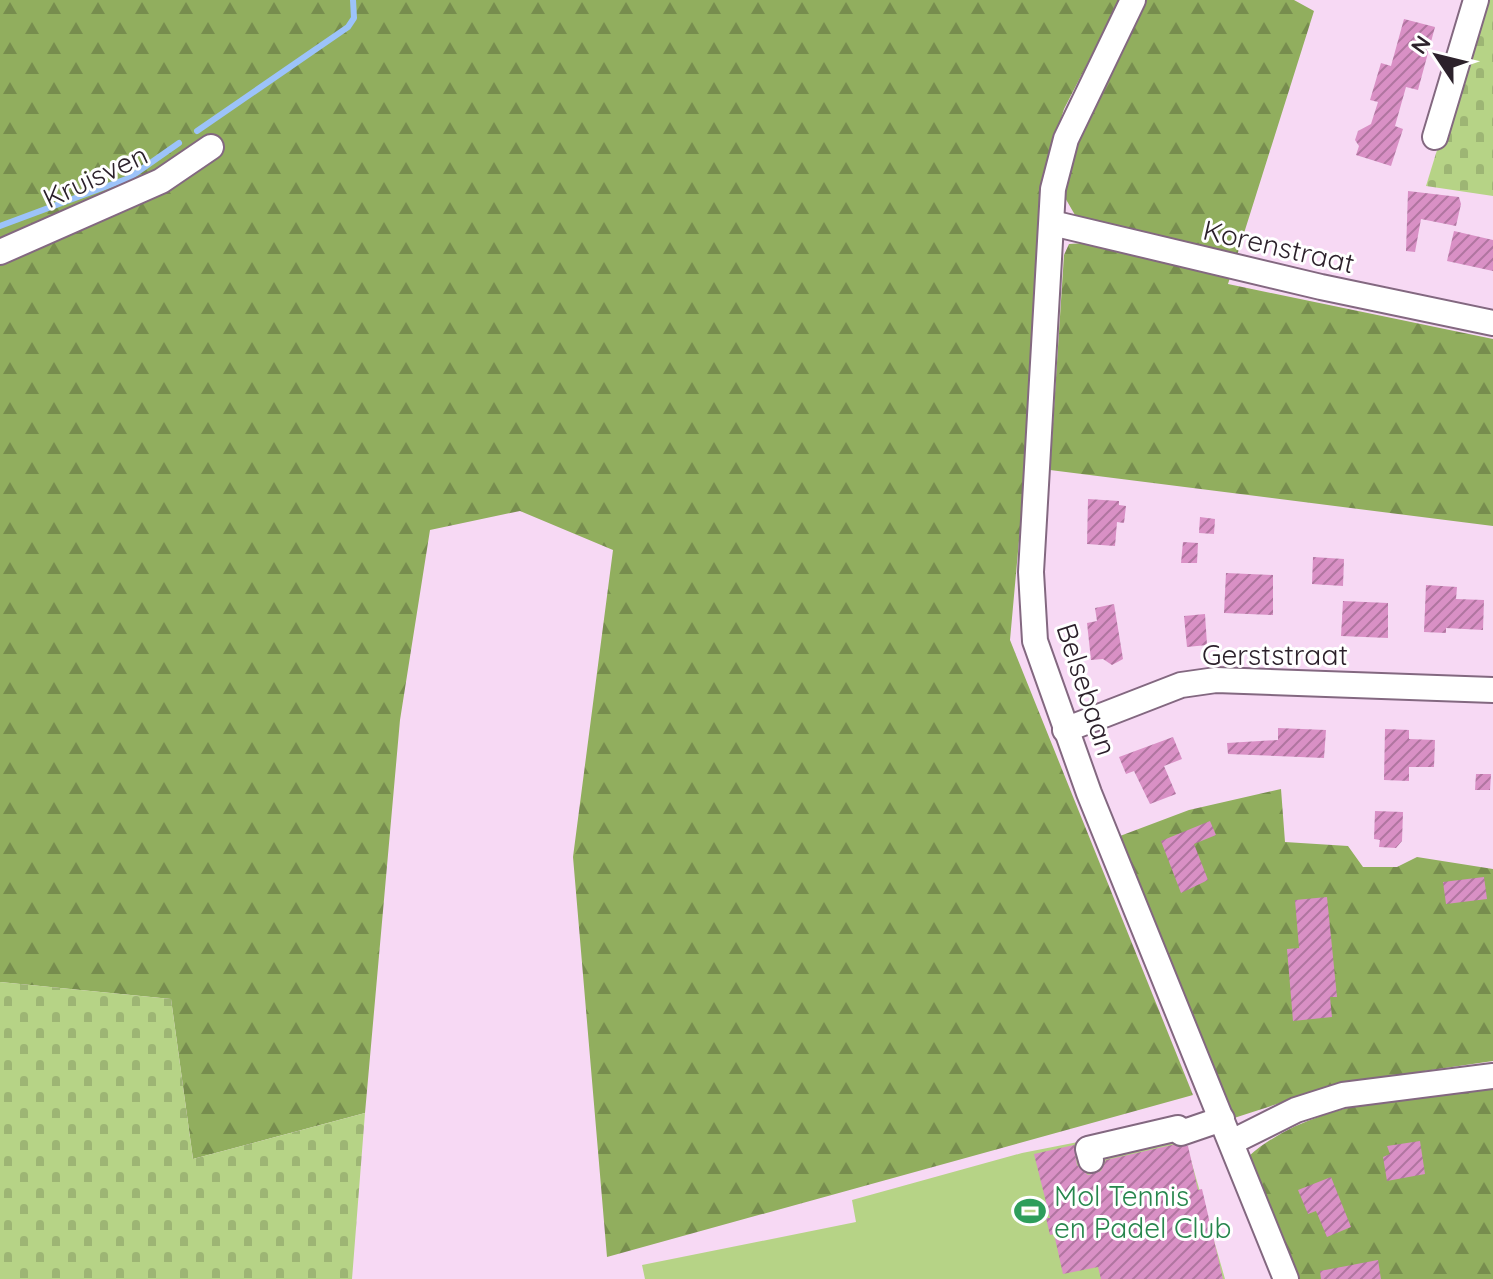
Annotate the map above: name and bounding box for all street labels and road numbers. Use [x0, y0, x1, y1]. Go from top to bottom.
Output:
street label: Kruisven [37, 137, 153, 215]
street label: Korenstraat [1200, 212, 1358, 280]
street label: Belsebaan [1049, 619, 1125, 759]
street label: Gerststraat [1202, 637, 1348, 672]

